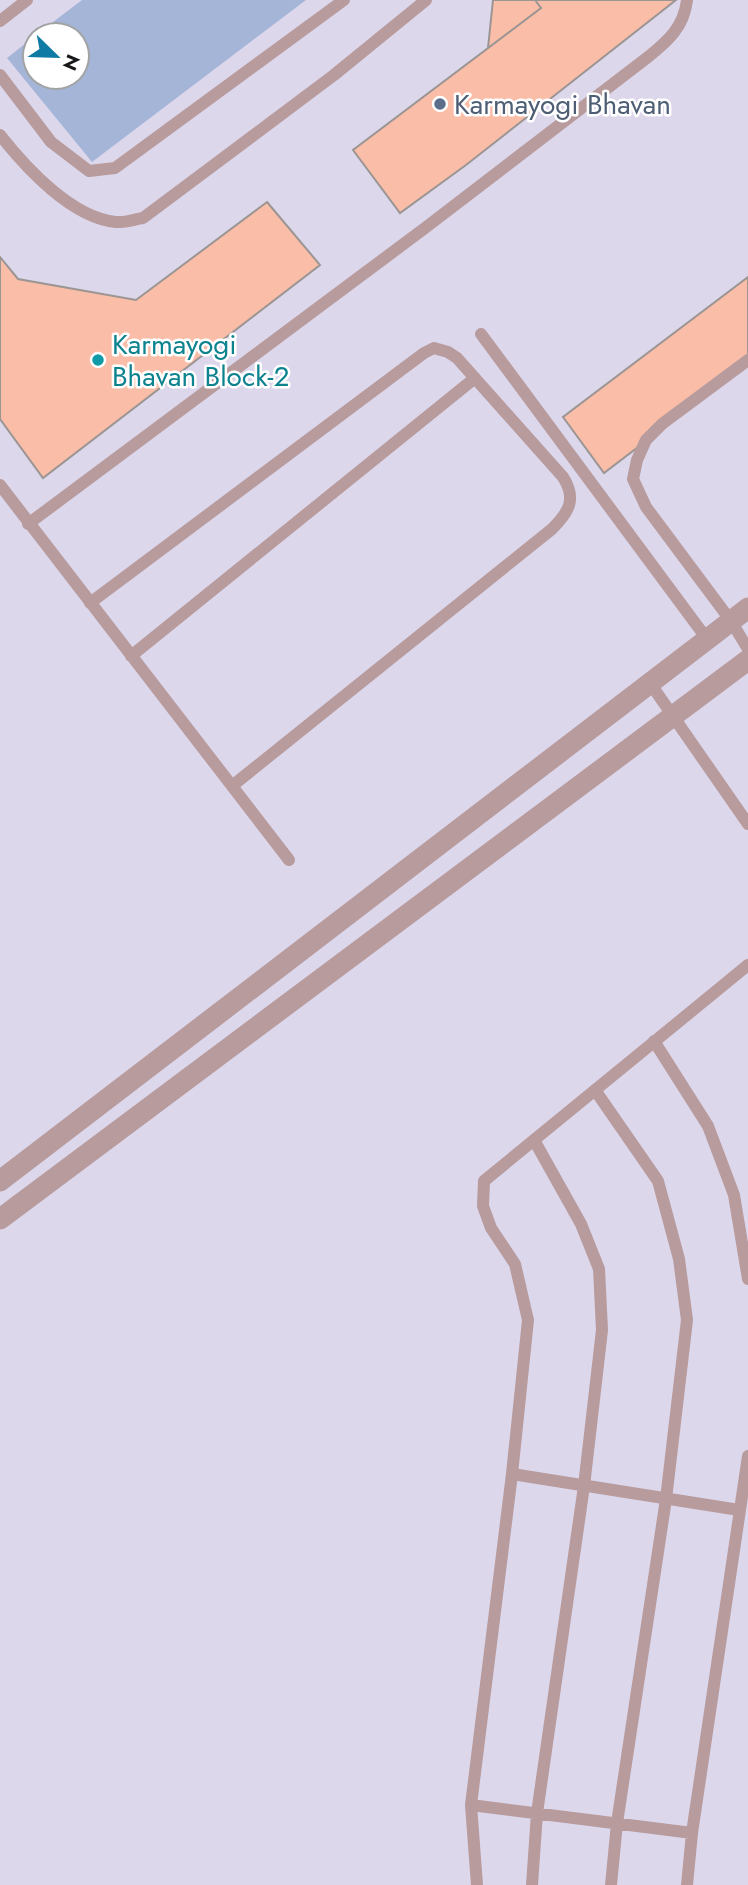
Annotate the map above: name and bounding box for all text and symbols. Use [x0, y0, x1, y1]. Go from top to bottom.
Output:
north arrow [21, 21, 91, 91]
text: N [56, 50, 87, 75]
place label: Karmayogi Bhavan [454, 84, 671, 125]
marker: Karmayogi Bhavan [432, 96, 448, 112]
place label: Karmayogi Bhavan Block-2 [112, 324, 289, 397]
marker: Karmayogi Bhavan Block-2 [90, 352, 106, 368]

